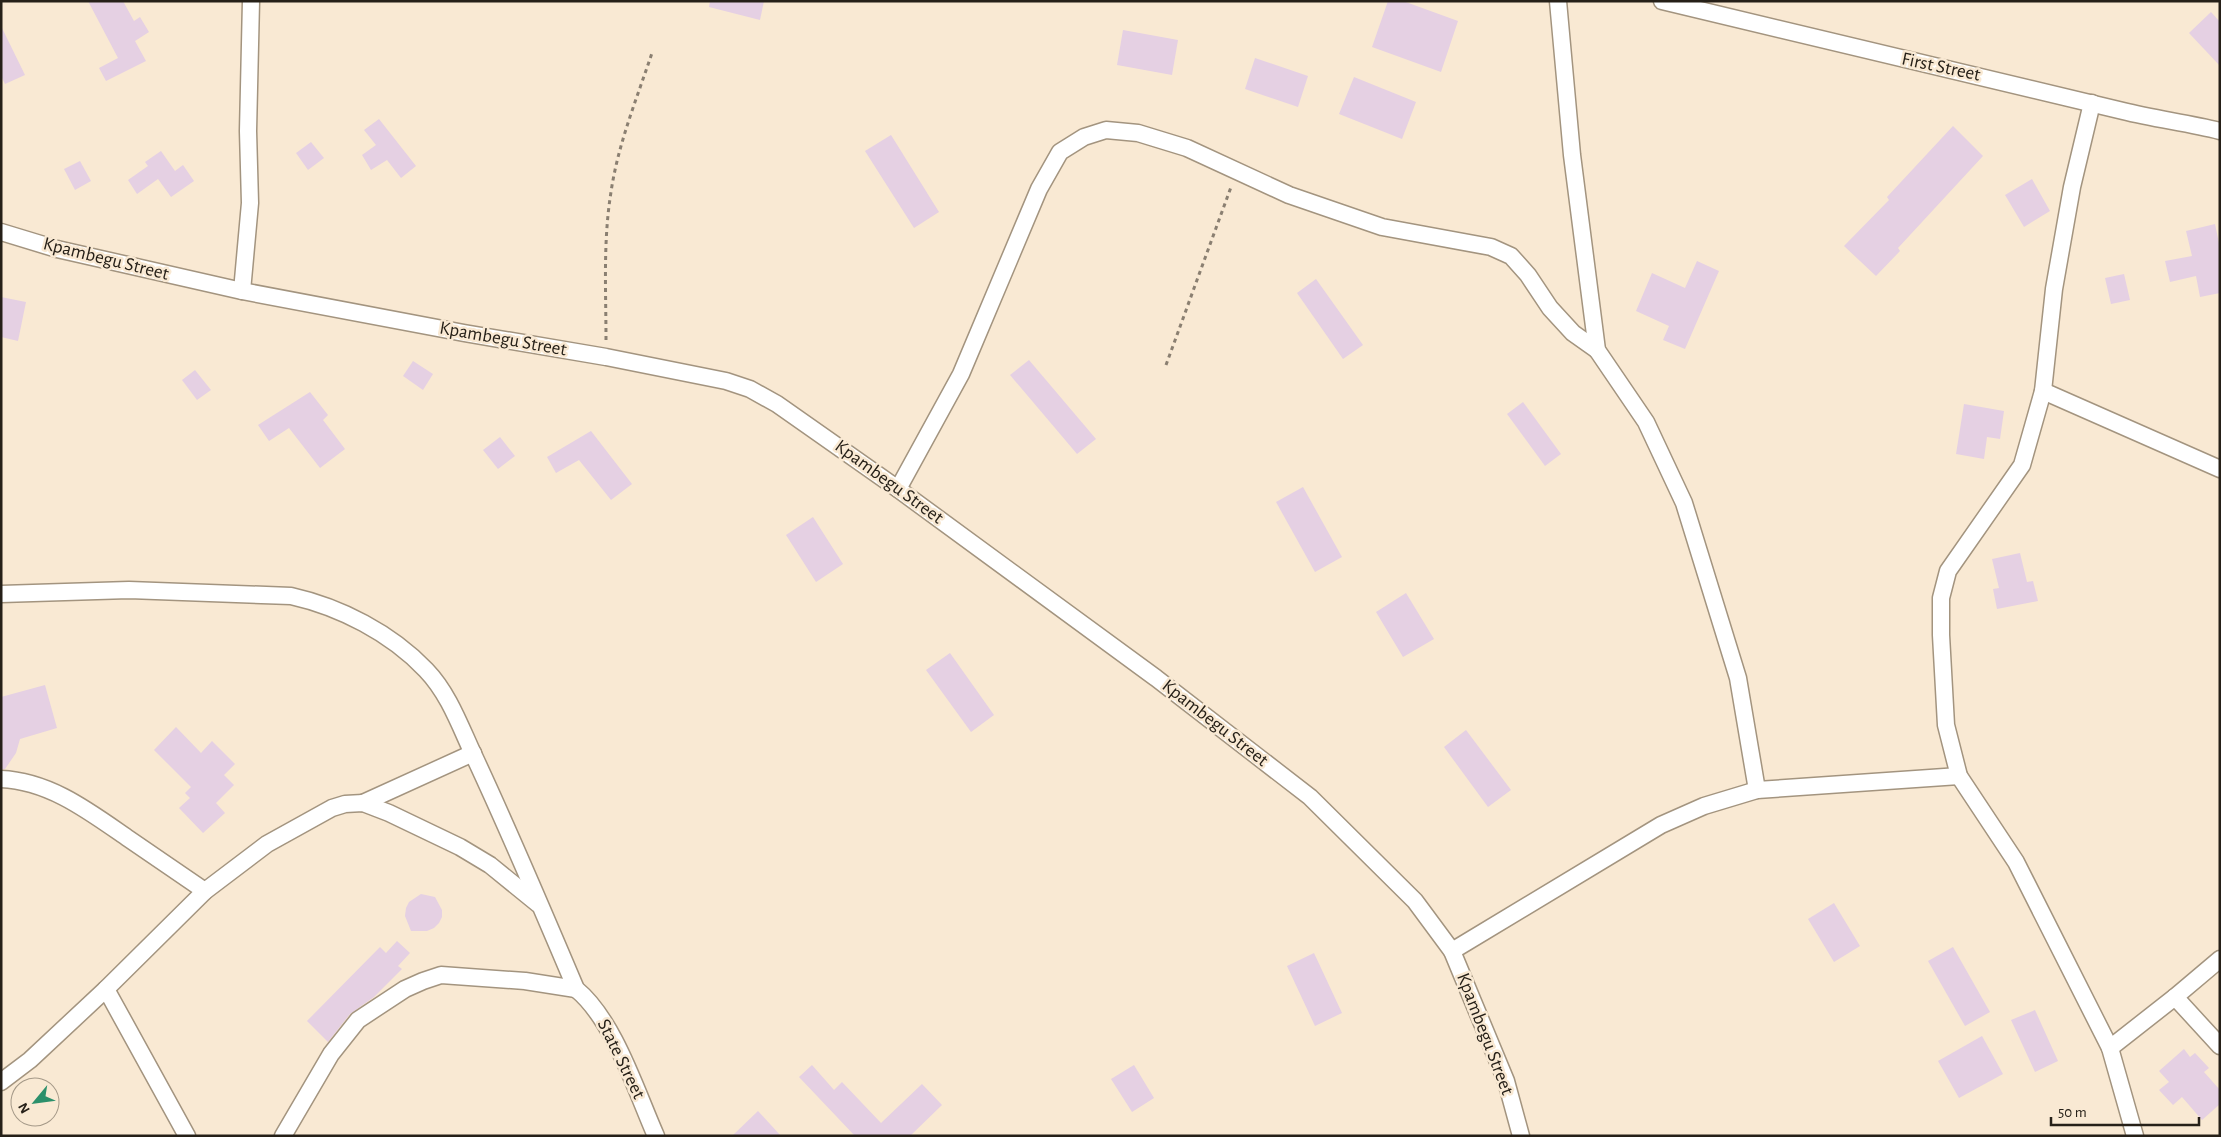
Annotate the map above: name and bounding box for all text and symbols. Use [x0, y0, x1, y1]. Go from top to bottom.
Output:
street label: First Street [1900, 49, 1982, 85]
street label: Kpambegu Street [41, 234, 171, 284]
street label: Kpambegu Street [438, 318, 568, 360]
street label: Kpambegu Street [831, 436, 947, 528]
street label: Kpambegu Street [1158, 676, 1272, 770]
street label: Kpambegu Street [1453, 970, 1517, 1098]
street label: State Street [594, 1016, 648, 1102]
north arrow [10, 1077, 60, 1127]
scale bar [2051, 1094, 2198, 1126]
text: N [16, 1100, 33, 1115]
text: 50 m [2058, 1105, 2087, 1120]

